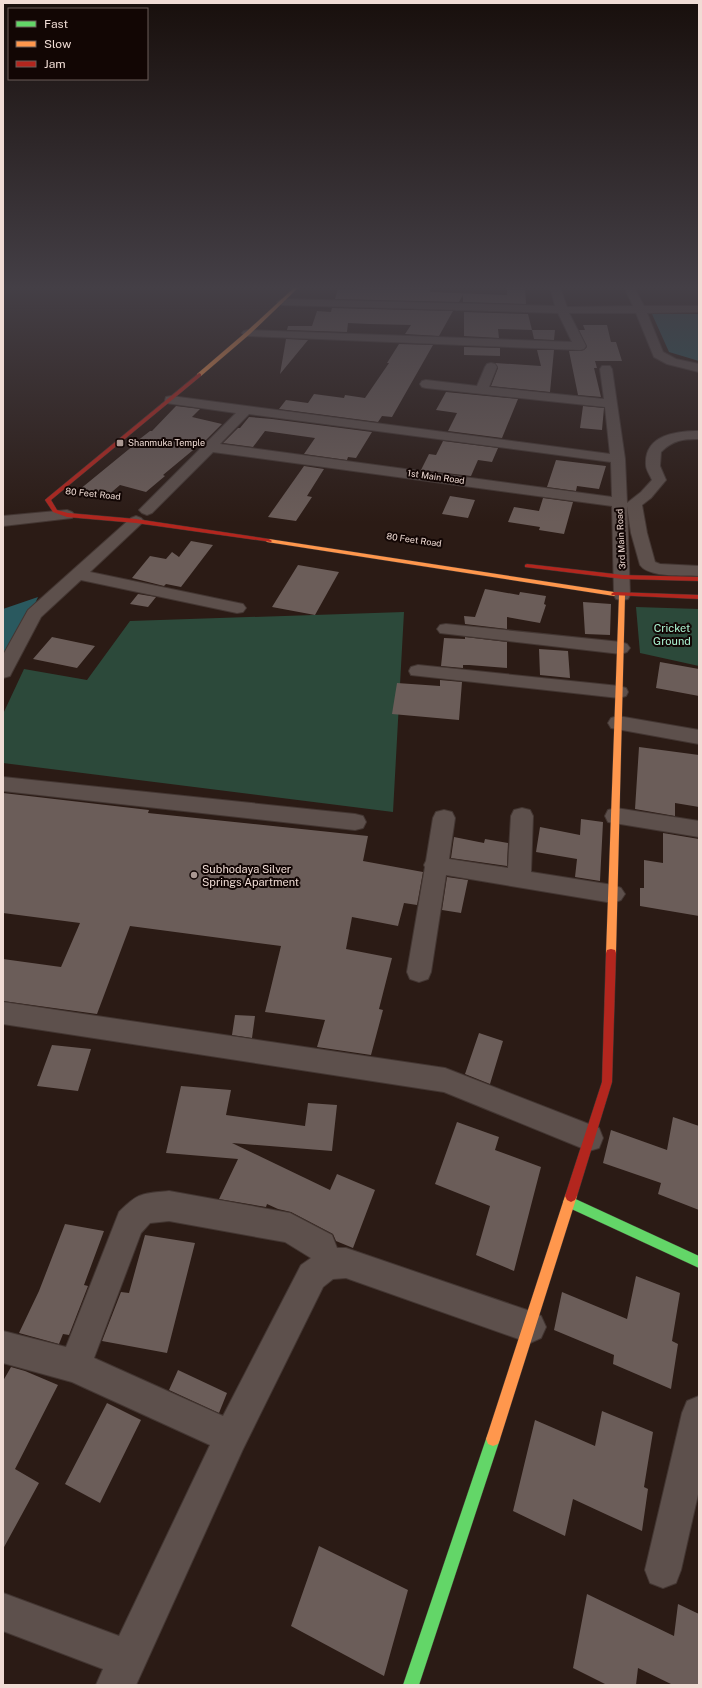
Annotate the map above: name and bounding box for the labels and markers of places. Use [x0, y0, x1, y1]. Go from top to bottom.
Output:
place label: Shanmuka Temple [128, 437, 205, 448]
marker: Shanmuka Temple [115, 438, 125, 448]
place label: Subhodaya Silver Springs Apartment [202, 863, 299, 888]
marker: Subhodaya Silver Springs Apartment [189, 870, 199, 880]

